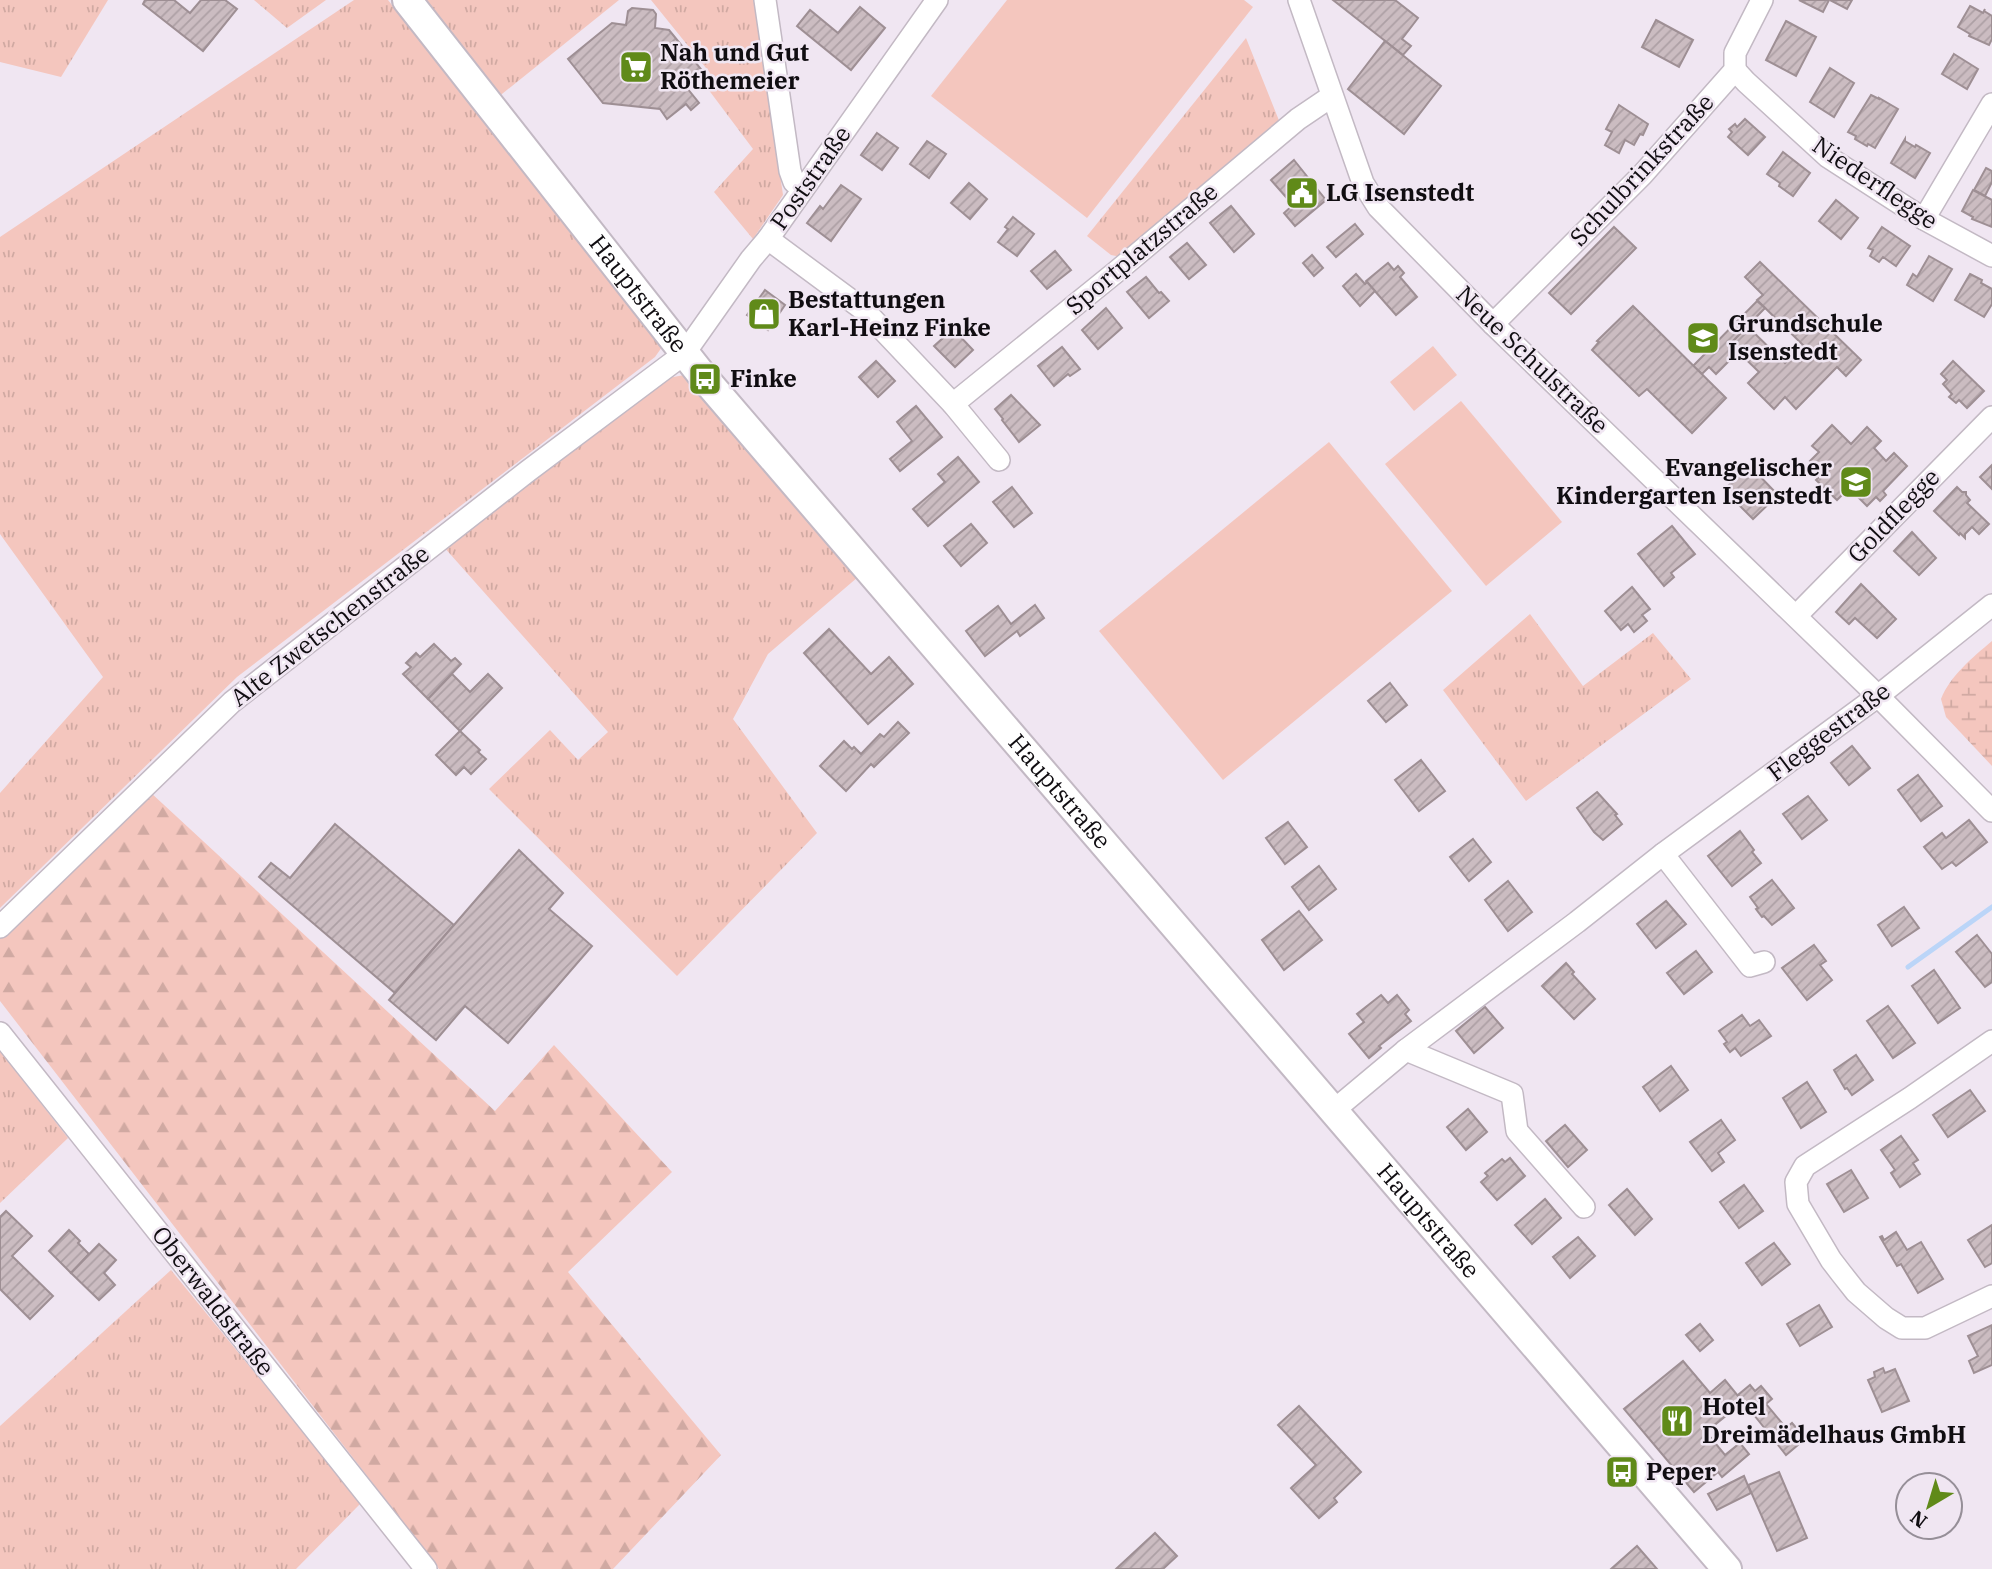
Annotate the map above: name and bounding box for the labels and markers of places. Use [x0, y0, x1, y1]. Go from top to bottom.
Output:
place label: Nah und Gut Röthemeier [660, 36, 809, 96]
supermarket icon: Nah und Gut Röthemeier [617, 48, 655, 86]
public building icon: LG Isenstedt [1283, 174, 1321, 212]
place label: LG Isenstedt [1326, 176, 1474, 208]
place label: Bestattungen Karl-Heinz Finke [788, 283, 991, 343]
shop icon: Bestattungen Karl-Heinz Finke [745, 295, 783, 333]
place label: Grundschule Isenstedt [1728, 307, 1883, 367]
school or university icon: Grundschule Isenstedt [1684, 319, 1722, 357]
bus stop icon: Finke [686, 360, 724, 398]
place label: Finke [730, 362, 797, 394]
place label: Evangelischer Kindergarten Isenstedt [1556, 451, 1832, 511]
school or university icon: Evangelischer Kindergarten Isenstedt [1837, 463, 1875, 501]
place label: Hotel Dreimädelhaus GmbH [1702, 1390, 1966, 1450]
restaurant icon: Hotel Dreimädelhaus GmbH [1658, 1402, 1696, 1440]
bus stop icon: Peper [1603, 1453, 1641, 1491]
place label: Peper [1646, 1455, 1716, 1487]

